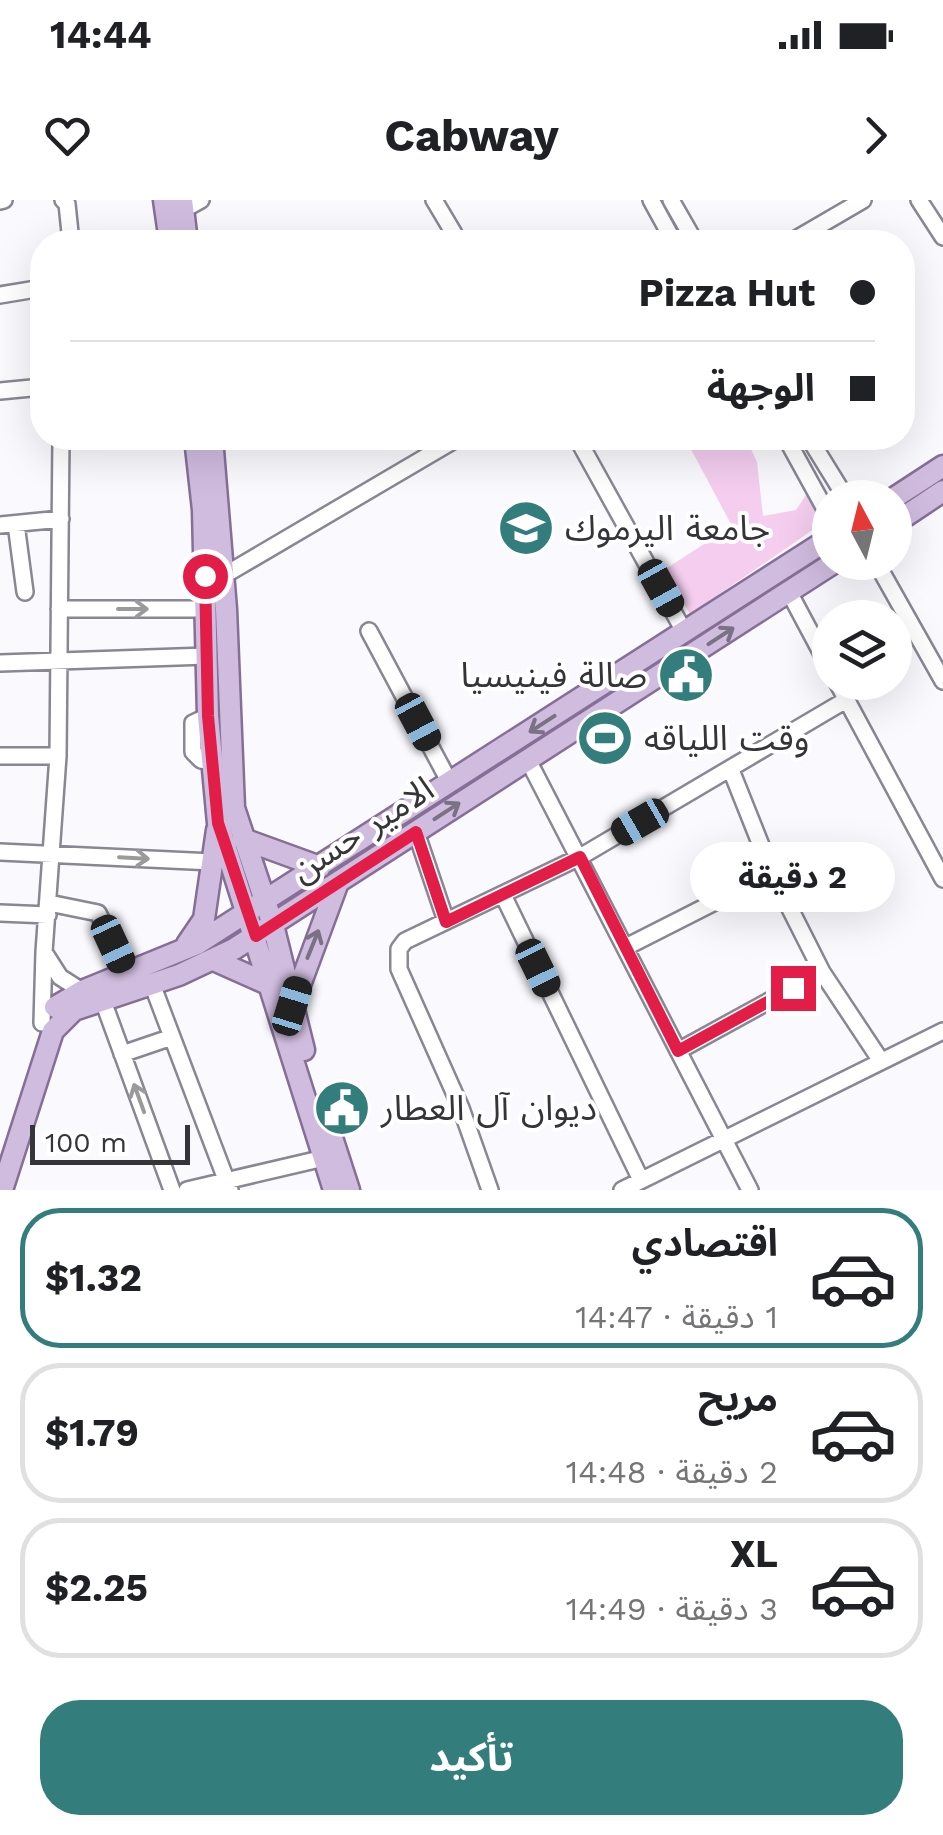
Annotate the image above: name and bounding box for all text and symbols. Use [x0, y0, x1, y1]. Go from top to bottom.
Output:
text: 14:44 [50, 13, 152, 57]
icon: heart [40, 108, 95, 163]
icon: forward [848, 108, 903, 163]
text: Cabway [384, 109, 559, 162]
text: Pizza Hut [639, 271, 815, 315]
text: الوجهة [707, 366, 815, 410]
north arrow [812, 480, 912, 580]
map controls [812, 480, 912, 700]
school or university icon: جامعة اليرموك [496, 498, 556, 558]
place label: جامعة اليرموك [565, 507, 770, 549]
route start [183, 554, 228, 599]
car [633, 554, 689, 622]
one-way arrow [116, 600, 148, 618]
button: layers [812, 600, 912, 700]
one-way arrow [706, 626, 734, 647]
public building icon: صالة فينيسيا [656, 645, 716, 705]
place label: صالة فينيسيا [460, 654, 647, 696]
car [391, 688, 445, 756]
sports icon: وقت اللياقه [575, 708, 635, 768]
one-way arrow [528, 714, 557, 734]
place label: وقت اللياقه [644, 717, 809, 759]
street label: الامير حسن [283, 767, 441, 891]
car [607, 794, 673, 850]
one-way arrow [432, 801, 461, 822]
callout: 2 دقيقة [690, 843, 896, 913]
one-way arrow [117, 849, 149, 868]
text: 2 دقيقة [738, 858, 847, 896]
car [87, 910, 139, 978]
one-way arrow [305, 930, 323, 960]
car [511, 934, 565, 1002]
route end [771, 966, 816, 1011]
car [269, 973, 315, 1039]
public building icon: ديوان آل العطار [312, 1078, 372, 1138]
one-way arrow [129, 1084, 147, 1115]
place label: ديوان آل العطار [380, 1087, 597, 1129]
scale bar [30, 1120, 190, 1164]
text: 100 m [45, 1126, 127, 1159]
text: اقتصادي [632, 1221, 778, 1265]
icon: car [808, 1233, 898, 1323]
text: $1.32 [45, 1256, 142, 1300]
text: 1 دقيقة · 14:47 [575, 1298, 778, 1336]
text: مريح [698, 1376, 778, 1420]
icon: car [808, 1388, 898, 1478]
text: $1.79 [45, 1411, 139, 1455]
text: 2 دقيقة · 14:48 [566, 1453, 778, 1491]
text: XL [730, 1532, 778, 1576]
icon: car [808, 1543, 898, 1633]
text: $2.25 [45, 1566, 148, 1610]
text: 3 دقيقة · 14:49 [566, 1590, 778, 1628]
button: تأكيد [40, 1700, 903, 1815]

